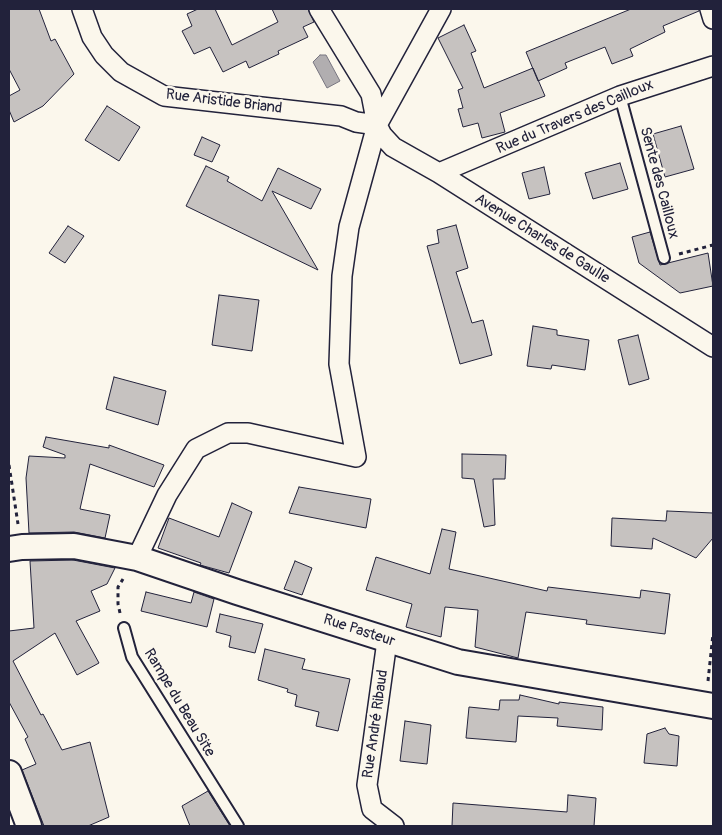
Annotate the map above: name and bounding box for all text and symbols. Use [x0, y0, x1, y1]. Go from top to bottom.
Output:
street label: Rue du Travers des Cailloux [494, 76, 656, 158]
street label: Rue Aristide Briand [165, 86, 283, 118]
street label: Sente des Cailloux [635, 125, 683, 241]
street label: Avenue Charles de Gaulle [471, 190, 613, 288]
street label: Rue Pasteur [321, 611, 397, 651]
street label: Rampe du Beau Site [140, 646, 218, 760]
street label: Rue André Ribaud [359, 669, 393, 779]

